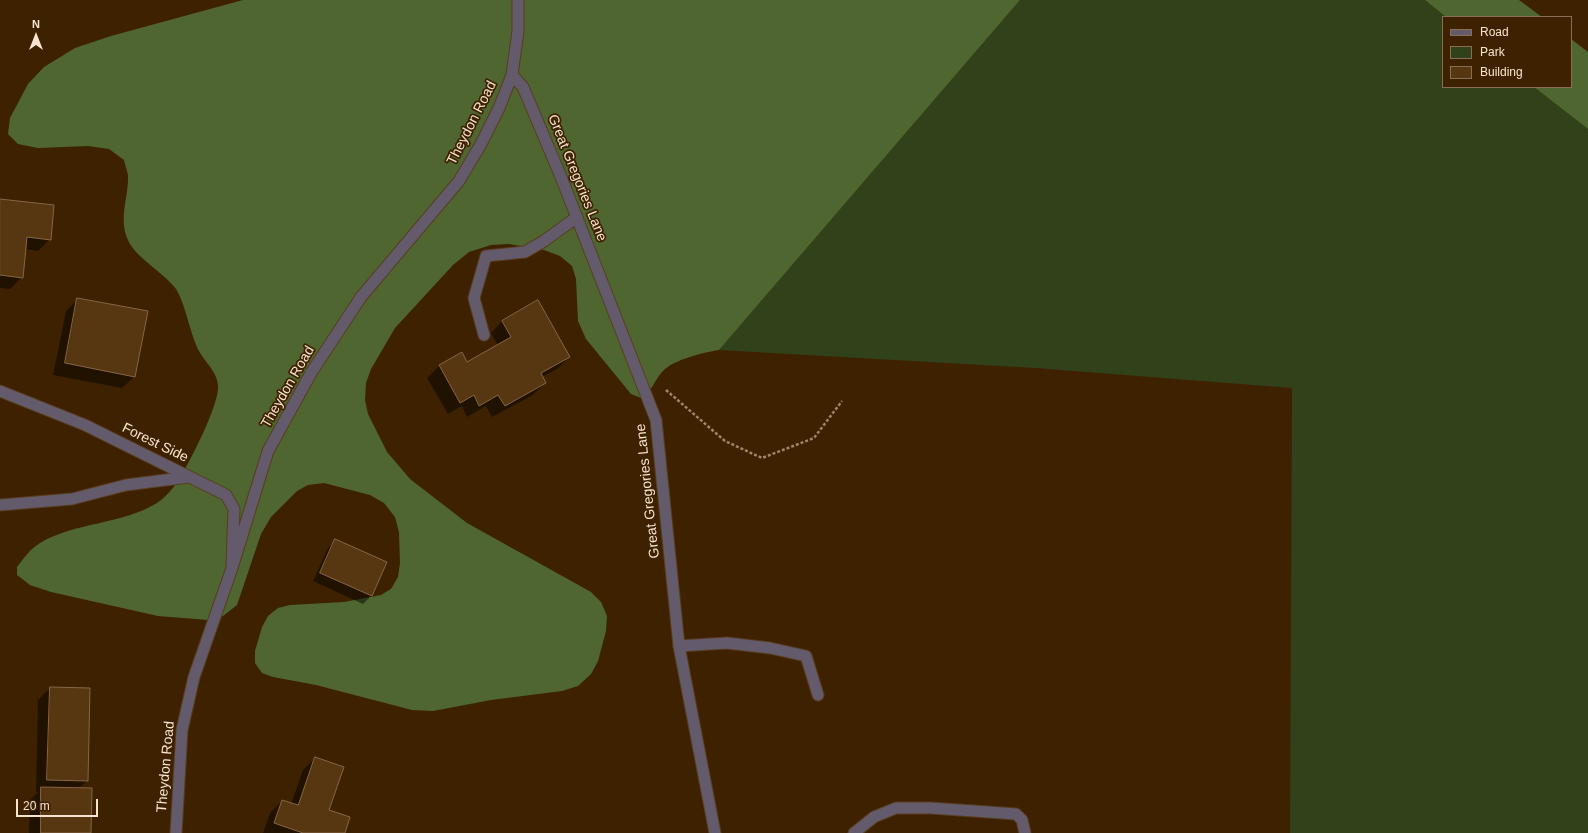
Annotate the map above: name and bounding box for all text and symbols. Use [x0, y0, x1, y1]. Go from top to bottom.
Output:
north arrow [16, 16, 56, 56]
legend [1442, 16, 1572, 88]
text: N [32, 18, 40, 30]
text: Road [1480, 25, 1509, 39]
text: Park [1480, 45, 1505, 59]
text: Building [1480, 65, 1523, 79]
street label: Theydon Road [444, 78, 500, 168]
street label: Great Gregories Lane [544, 112, 610, 244]
street label: Theydon Road [258, 343, 318, 431]
street label: Forest Side [119, 420, 191, 466]
street label: Great Gregories Lane [633, 423, 663, 559]
street label: Theydon Road [154, 721, 178, 813]
scale bar [18, 791, 100, 817]
text: 20 m [23, 799, 50, 813]

